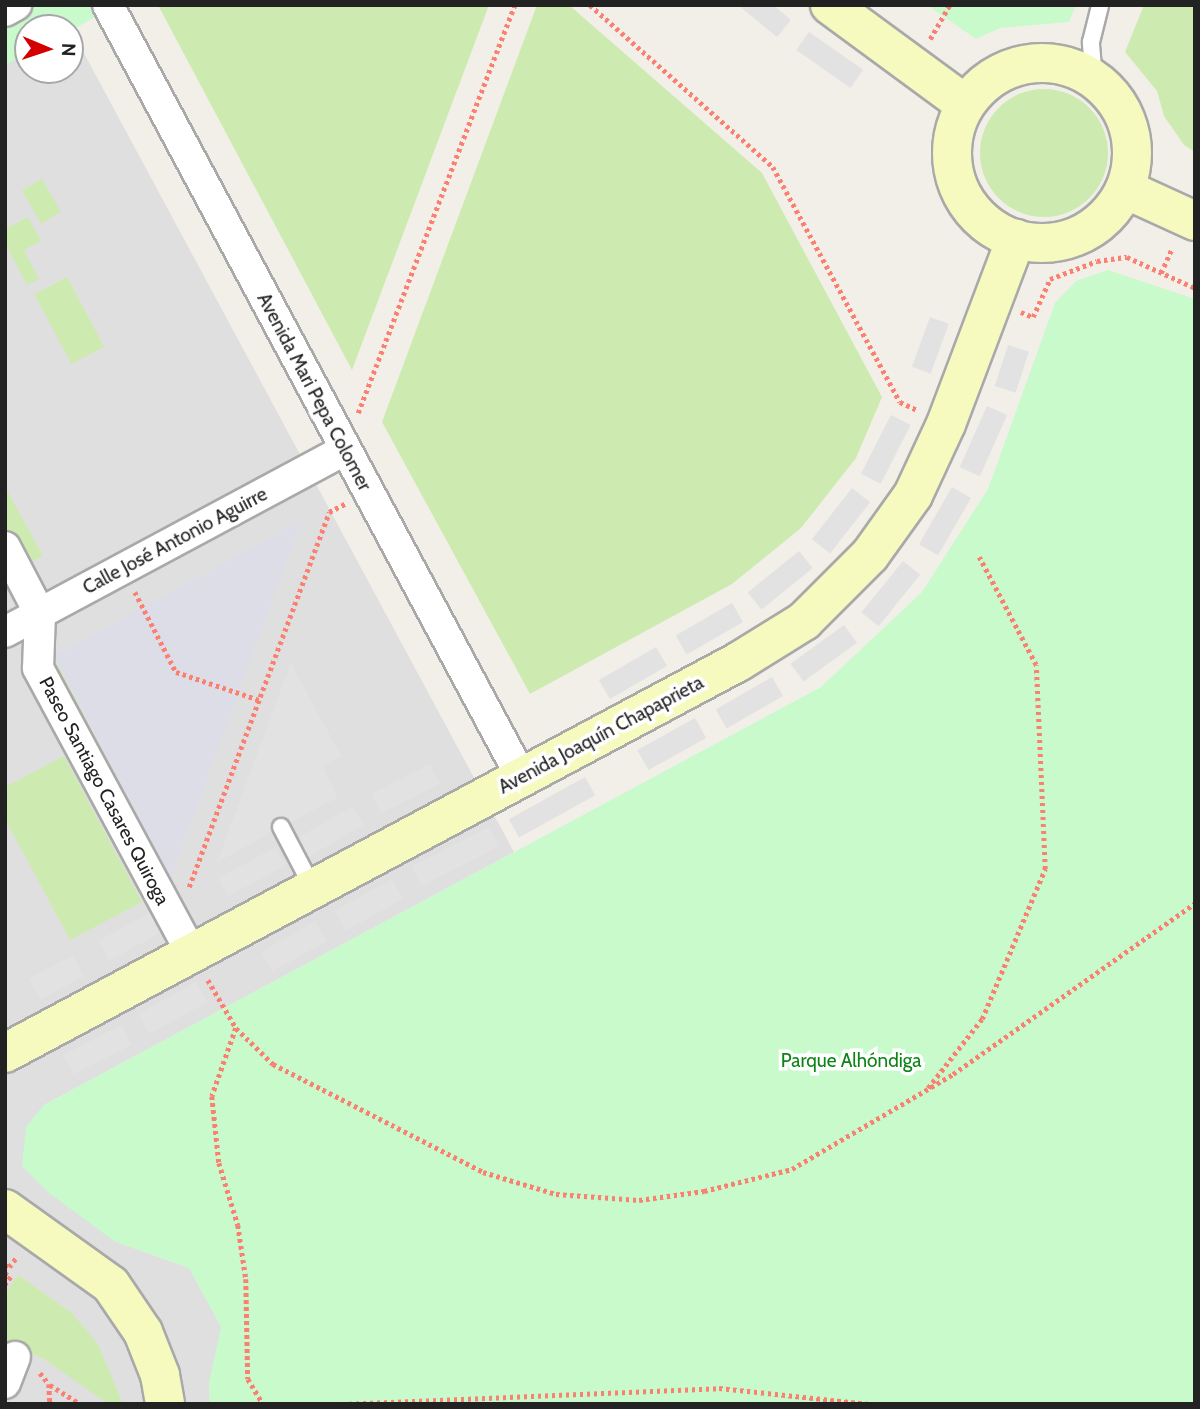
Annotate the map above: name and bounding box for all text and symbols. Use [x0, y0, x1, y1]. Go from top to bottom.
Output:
north arrow [14, 14, 84, 84]
text: N [57, 43, 80, 57]
street label: Avenida Mari Pepa Colomer [252, 289, 376, 495]
street label: Calle José Antonio Aguirre [79, 483, 271, 599]
street label: Avenida Joaquín Chapaprieta [495, 671, 707, 799]
street label: Paseo Santiago Casares Quiroga [34, 673, 174, 909]
park label: Parque Alhóndiga [781, 1050, 921, 1072]

